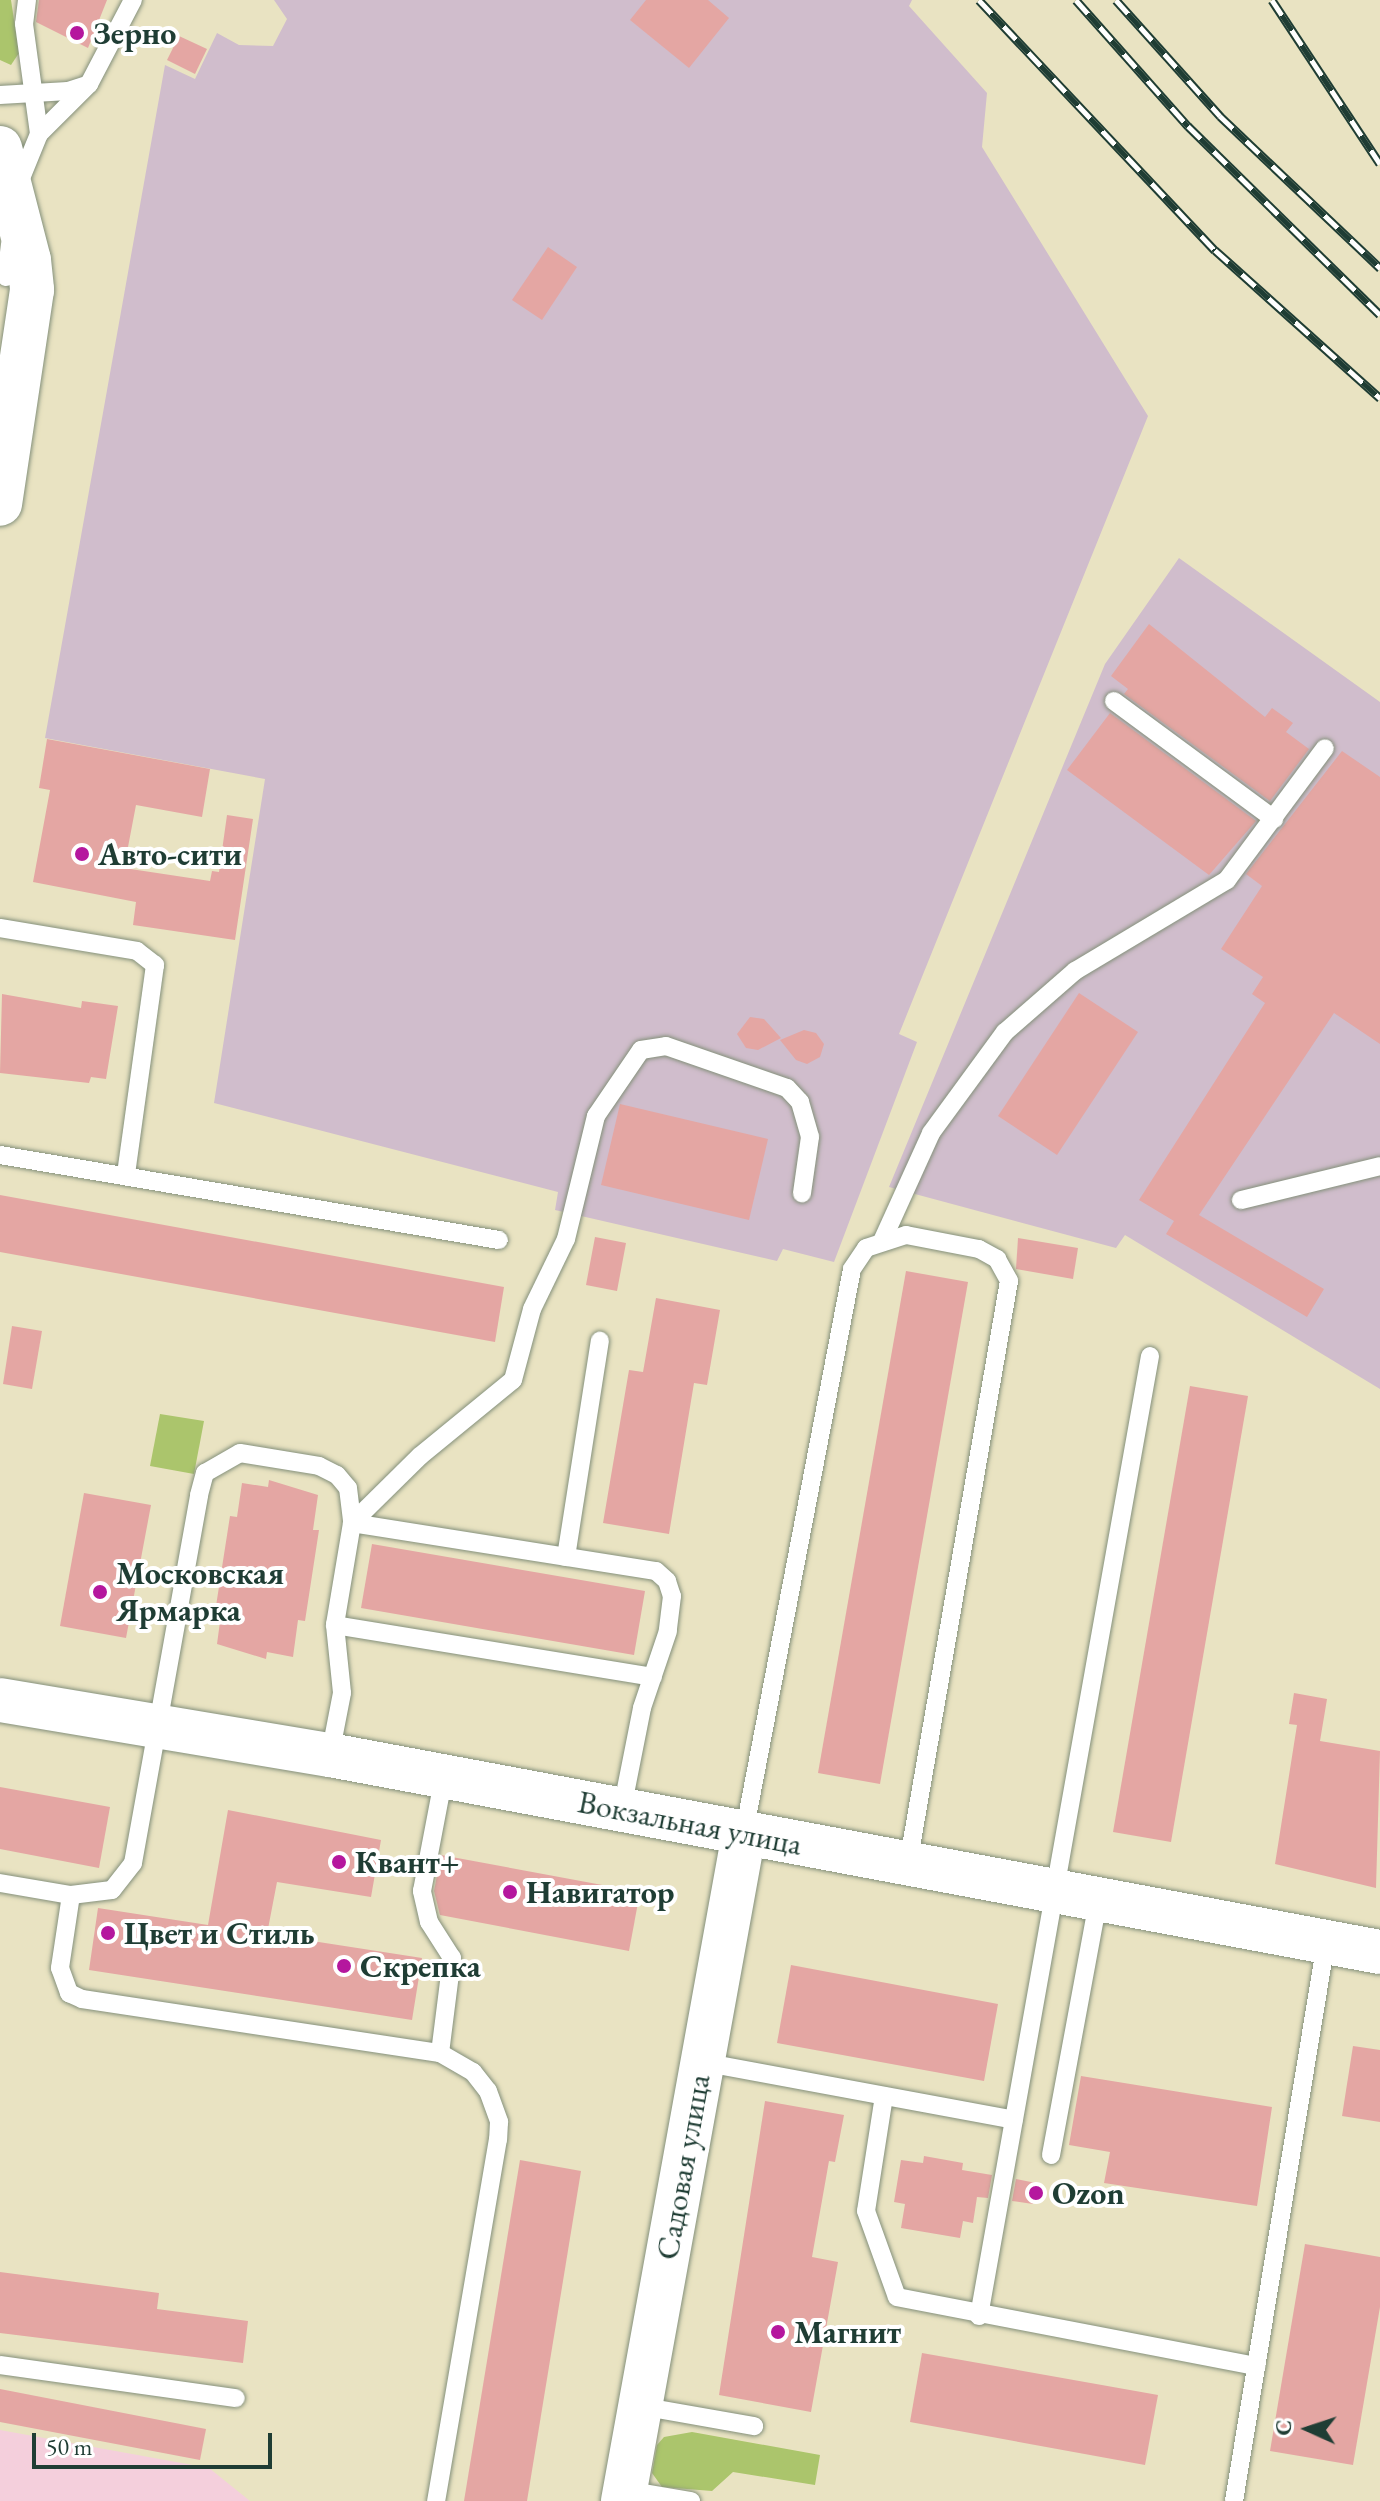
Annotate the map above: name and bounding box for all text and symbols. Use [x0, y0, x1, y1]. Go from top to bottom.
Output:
place label: Зерно [93, 14, 176, 52]
marker: Зерно [68, 24, 86, 42]
place label: Авто-сити [98, 835, 242, 873]
marker: Авто-сити [73, 845, 91, 863]
place label: Московская Ярмарка [116, 1555, 284, 1630]
marker: Московская Ярмарка [91, 1583, 109, 1601]
street label: Вокзальная улица [575, 1782, 805, 1864]
place label: Квант+ [355, 1843, 459, 1881]
marker: Квант+ [330, 1853, 348, 1871]
place label: Навигатор [526, 1873, 674, 1911]
marker: Навигатор [501, 1883, 519, 1901]
place label: Цвет и Стиль [124, 1914, 315, 1952]
marker: Цвет и Стиль [99, 1924, 117, 1942]
place label: Скрепка [360, 1947, 481, 1985]
marker: Скрепка [335, 1957, 353, 1975]
street label: Садовая улица [648, 2071, 718, 2263]
place label: Ozon [1052, 2174, 1125, 2212]
marker: Ozon [1027, 2184, 1045, 2202]
place label: Магнит [794, 2313, 901, 2351]
marker: Магнит [769, 2323, 787, 2341]
north arrow [1268, 2389, 1348, 2469]
scale bar [36, 2417, 276, 2467]
text: С [1269, 2419, 1298, 2436]
text: 50 m [46, 2431, 93, 2462]

